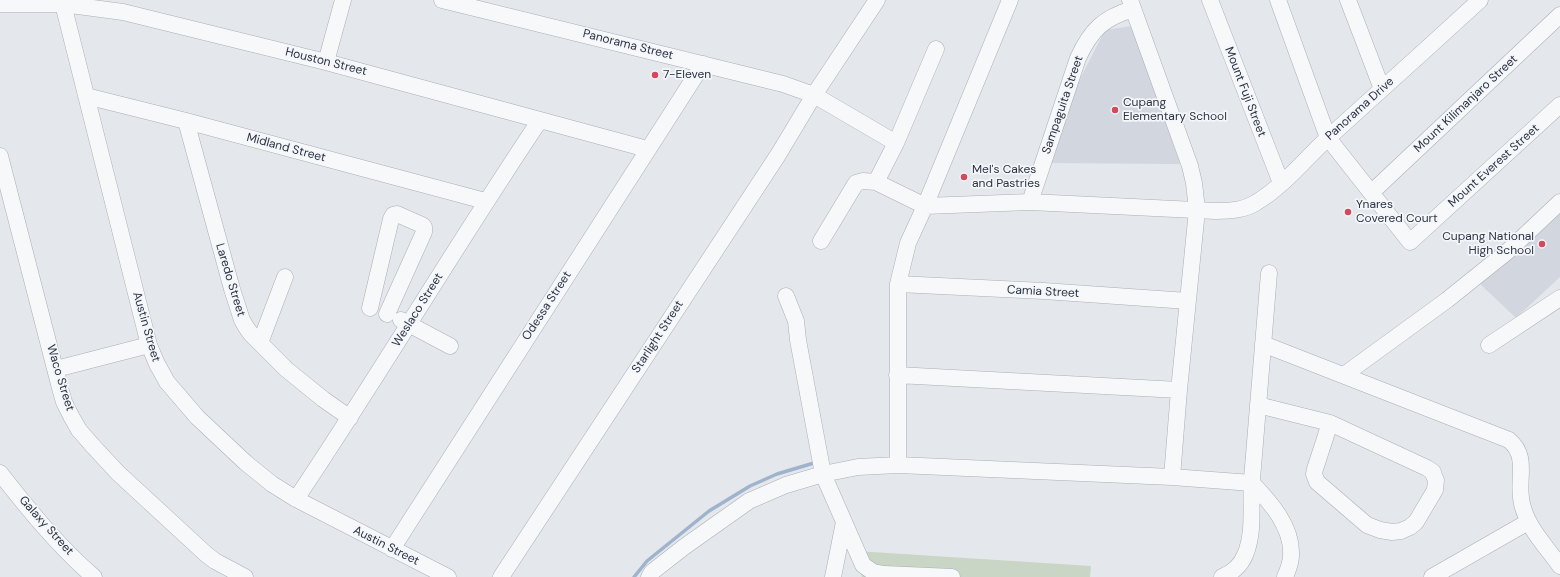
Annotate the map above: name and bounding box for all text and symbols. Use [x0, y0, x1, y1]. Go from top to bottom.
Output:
street label: Panorama Street [581, 27, 675, 63]
street label: Houston Street [284, 45, 368, 79]
street label: Mount Fuji Street [1221, 45, 1269, 139]
street label: Mount Kilimanjaro Street [1411, 52, 1521, 156]
street label: Sampaguita Street [1039, 54, 1087, 156]
place label: 7-Eleven [663, 68, 711, 82]
marker: 7-Eleven [650, 70, 660, 80]
street label: Panorama Drive [1323, 75, 1397, 143]
place label: Cupang Elementary School [1123, 96, 1227, 124]
marker: Cupang Elementary School [1110, 105, 1120, 115]
street label: Mount Everest Street [1446, 121, 1542, 211]
street label: Midland Street [245, 131, 327, 165]
place label: Mel's Cakes and Pastries [972, 163, 1040, 191]
marker: Mel's Cakes and Pastries [959, 172, 969, 182]
place label: Ynares Covered Court [1356, 198, 1438, 226]
marker: Ynares Covered Court [1343, 207, 1353, 217]
place label: Cupang National High School [1442, 230, 1534, 258]
marker: Cupang National High School [1537, 239, 1547, 249]
street label: Laredo Street [212, 242, 248, 318]
street label: Odessa Street [519, 269, 575, 343]
street label: Weslaco Street [390, 270, 446, 350]
street label: Camia Street [1006, 283, 1080, 301]
street label: Austin Street [129, 290, 163, 364]
street label: Starlight Street [629, 298, 687, 376]
street label: Waco Street [43, 343, 77, 413]
street label: Galaxy Street [16, 493, 76, 559]
street label: Austin Street [351, 523, 421, 569]

